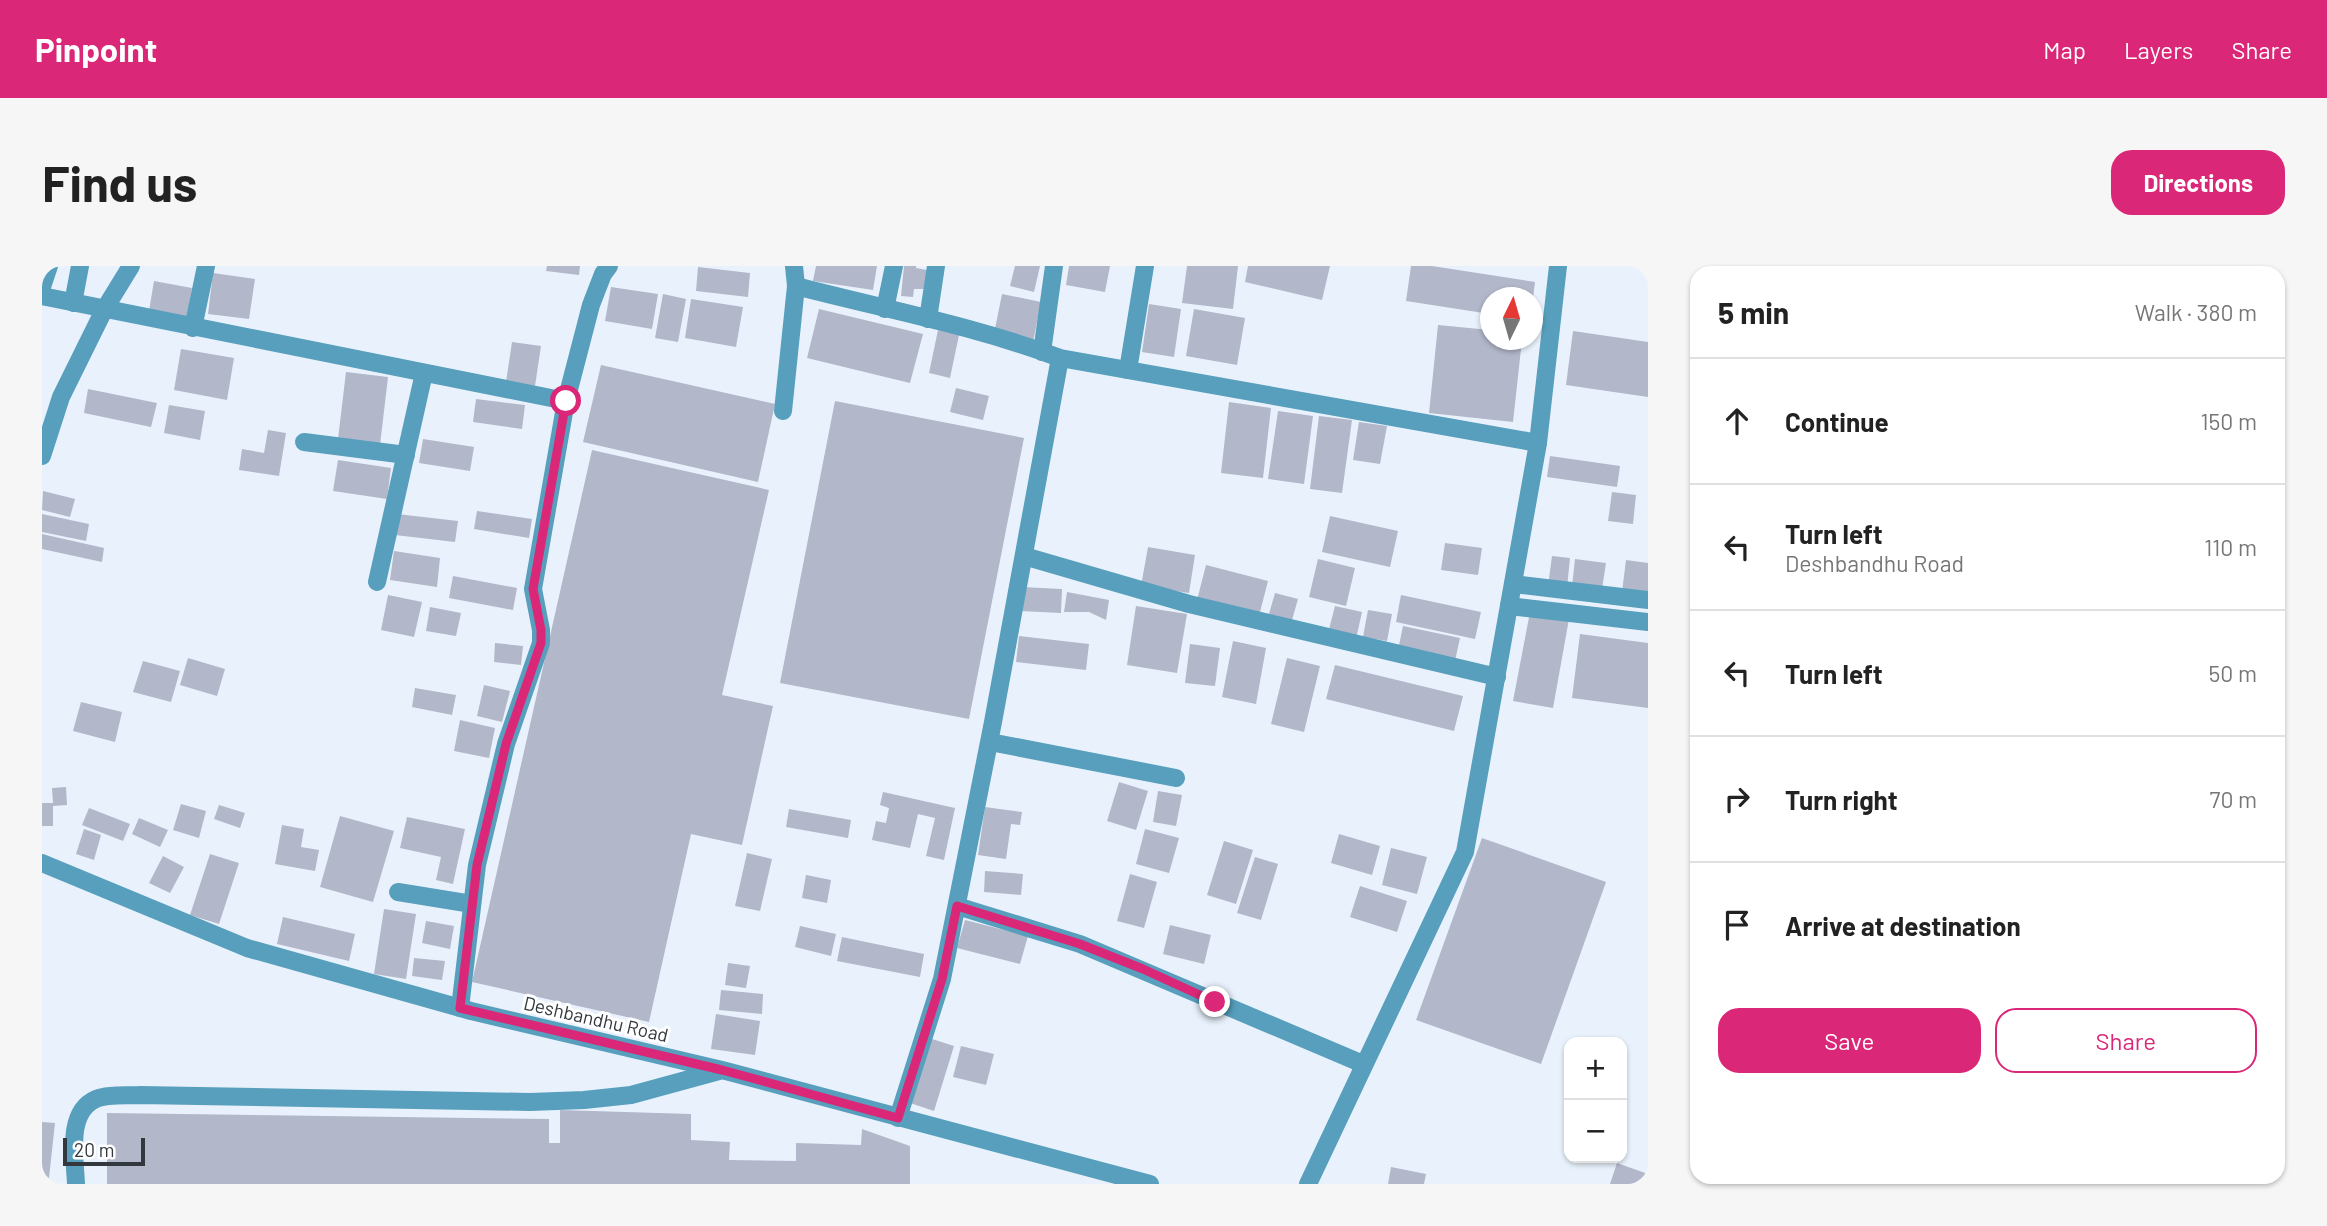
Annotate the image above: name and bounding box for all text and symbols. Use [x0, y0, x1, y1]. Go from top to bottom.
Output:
text: Pinpoint [35, 29, 157, 69]
text: Map [2043, 35, 2086, 64]
text: Layers [2124, 35, 2193, 64]
text: Share [2231, 35, 2292, 64]
button: Directions [2111, 150, 2285, 215]
text: Find us [42, 153, 197, 212]
north arrow [1480, 287, 1543, 350]
text: 5 min [1718, 294, 1789, 330]
text: Walk · 380 m [2135, 298, 2257, 326]
route start [550, 385, 581, 416]
icon: ahead [1718, 402, 1756, 440]
text: Continue [1785, 406, 1889, 437]
text: 150 m [2201, 407, 2257, 435]
text: Turn left [1785, 518, 1883, 549]
icon: left [1718, 528, 1756, 566]
text: 110 m [2204, 533, 2257, 561]
text: Deshbandhu Road [1785, 549, 1964, 577]
icon: left [1718, 654, 1756, 692]
text: Turn left [1785, 658, 1883, 689]
text: 50 m [2209, 659, 2257, 687]
icon: right [1718, 780, 1756, 818]
text: Turn right [1785, 784, 1898, 815]
text: 70 m [2210, 785, 2257, 813]
icon: arrive [1718, 906, 1756, 944]
text: Arrive at destination [1785, 910, 2021, 941]
route end [1199, 986, 1230, 1017]
street label: Deshbandhu Road [521, 991, 671, 1046]
button: Save [1718, 1008, 1981, 1073]
button: Share [1995, 1008, 2257, 1073]
map controls [1564, 1037, 1627, 1163]
button: + [1564, 1037, 1627, 1100]
button: − [1564, 1100, 1627, 1163]
scale bar [63, 1135, 145, 1167]
text: 20 m [74, 1138, 114, 1161]

